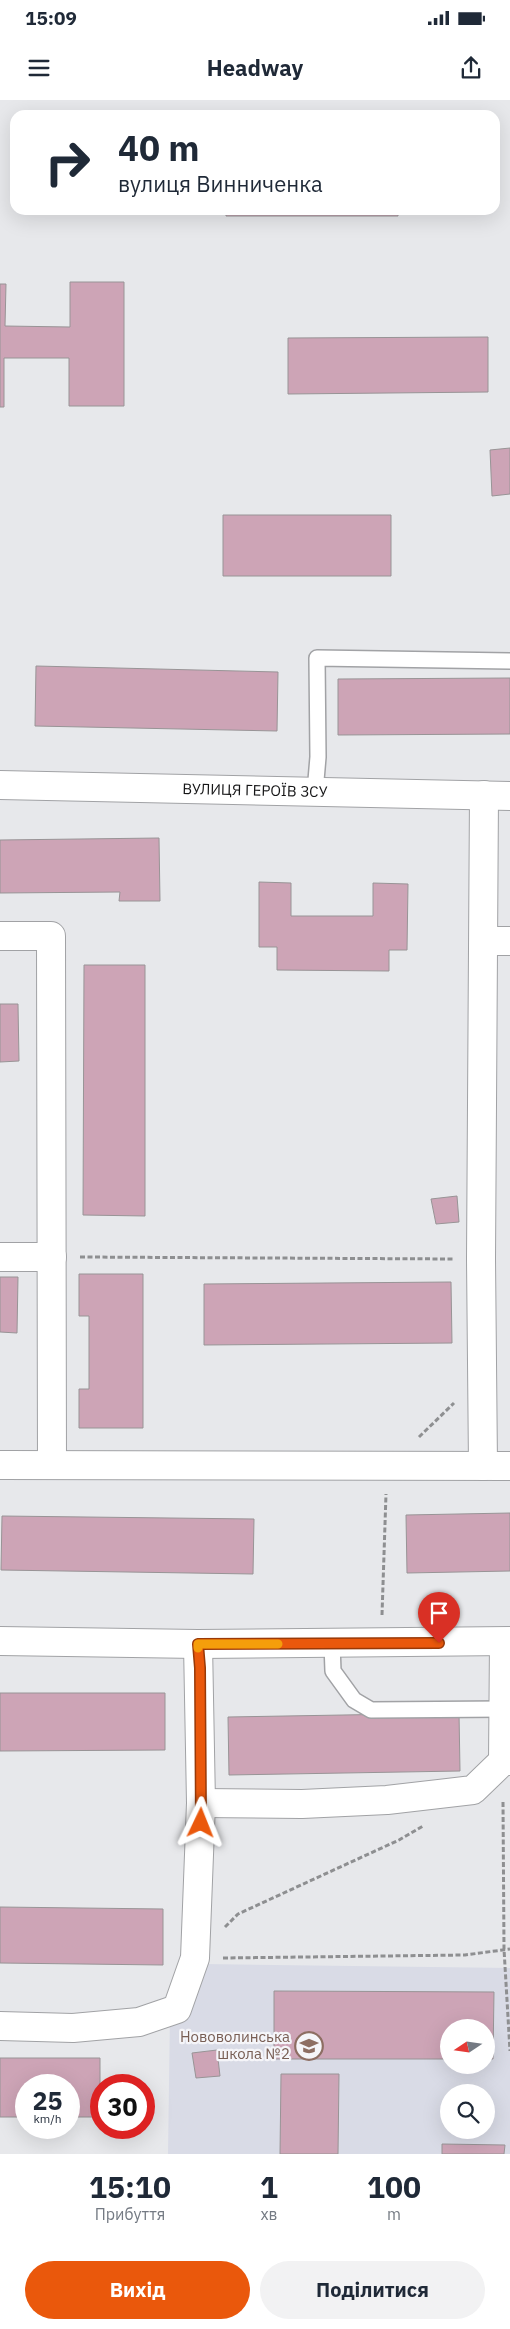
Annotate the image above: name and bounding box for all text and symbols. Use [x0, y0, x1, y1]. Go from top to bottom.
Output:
text: 15:09 [25, 6, 77, 30]
text: Headway [207, 53, 303, 82]
icon: menu [25, 54, 53, 82]
icon: share [457, 54, 485, 82]
text: 40 m [118, 125, 200, 171]
icon: right [35, 130, 100, 195]
text: вулиця Винниченка [118, 169, 323, 198]
street label: ВУЛИЦЯ ГЕРОЇВ ЗСУ [182, 779, 328, 801]
pin [418, 1592, 460, 1643]
icon: arrive [425, 1599, 453, 1627]
position arrow [174, 1796, 226, 1848]
north arrow [440, 2019, 495, 2074]
map controls [440, 2019, 495, 2139]
place label: Нововолинська школа №2 [180, 2027, 290, 2063]
school or university icon: Нововолинська школа №2 [294, 2031, 324, 2061]
speed limit sign: 30 [90, 2074, 155, 2139]
text: 25 [32, 2084, 63, 2117]
button: search [440, 2084, 495, 2139]
text: km/h [33, 2111, 62, 2126]
text: 15:10 [89, 2167, 171, 2206]
text: 1 [260, 2167, 278, 2206]
text: 100 [367, 2167, 421, 2206]
text: Прибуття [95, 2204, 165, 2224]
text: хв [260, 2204, 277, 2224]
text: m [387, 2204, 401, 2224]
button: Вихід [25, 2261, 250, 2319]
button: Поділитися [260, 2261, 485, 2319]

